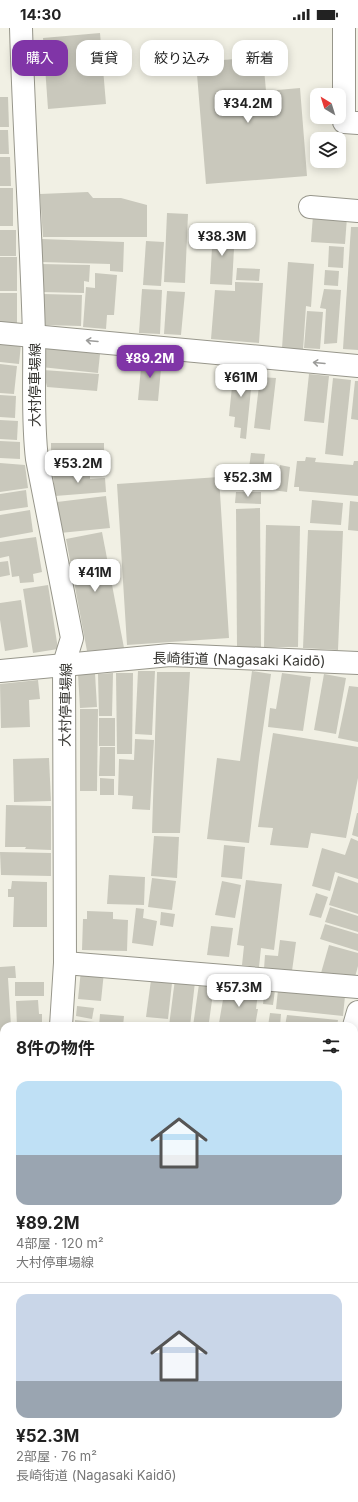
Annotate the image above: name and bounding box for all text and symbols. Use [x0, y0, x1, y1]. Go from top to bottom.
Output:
text: 14:30 [20, 5, 61, 24]
chip: 購入 [12, 40, 68, 76]
chip: 賃貸 [76, 40, 132, 76]
chip: 絞り込み [140, 40, 224, 76]
chip: 新着 [232, 40, 288, 76]
north arrow [310, 88, 346, 124]
map controls [310, 88, 346, 168]
pin: ¥34.2M [215, 90, 281, 124]
text: ¥34.2M [224, 95, 272, 111]
button: layers [310, 132, 346, 168]
pin: ¥38.3M [189, 223, 255, 257]
text: ¥38.3M [198, 228, 246, 244]
one-way arrow [86, 337, 99, 345]
street label: 大村停車場線 [26, 343, 43, 427]
pin: ¥89.2M [117, 345, 183, 379]
text: ¥89.2M [126, 350, 174, 366]
one-way arrow [313, 359, 326, 366]
pin: ¥61M [217, 364, 265, 398]
text: ¥61M [224, 369, 258, 385]
pin: ¥53.2M [45, 450, 111, 484]
text: ¥53.2M [54, 455, 102, 471]
pin: ¥52.3M [215, 464, 281, 498]
text: ¥52.3M [224, 469, 272, 485]
pin: ¥41M [71, 559, 119, 593]
text: ¥41M [78, 564, 112, 580]
street label: 長崎街道 (Nagasaki Kaidō) [152, 649, 326, 669]
street label: 大村停車場線 [56, 663, 74, 747]
pin: ¥57.3M [206, 974, 272, 1008]
text: ¥57.3M [216, 979, 262, 995]
icon: filters [320, 1035, 342, 1057]
text: 8件の物件 [16, 1038, 95, 1058]
icon: home [143, 1107, 215, 1179]
text: ¥89.2M [16, 1213, 80, 1233]
text: 4部屋 · 120 m² [16, 1235, 104, 1251]
text: 大村停車場線 [16, 1254, 94, 1270]
icon: home [143, 1320, 215, 1392]
text: ¥52.3M [16, 1426, 79, 1446]
text: 2部屋 · 76 m² [16, 1448, 97, 1464]
text: 長崎街道 (Nagasaki Kaidō) [16, 1467, 177, 1483]

